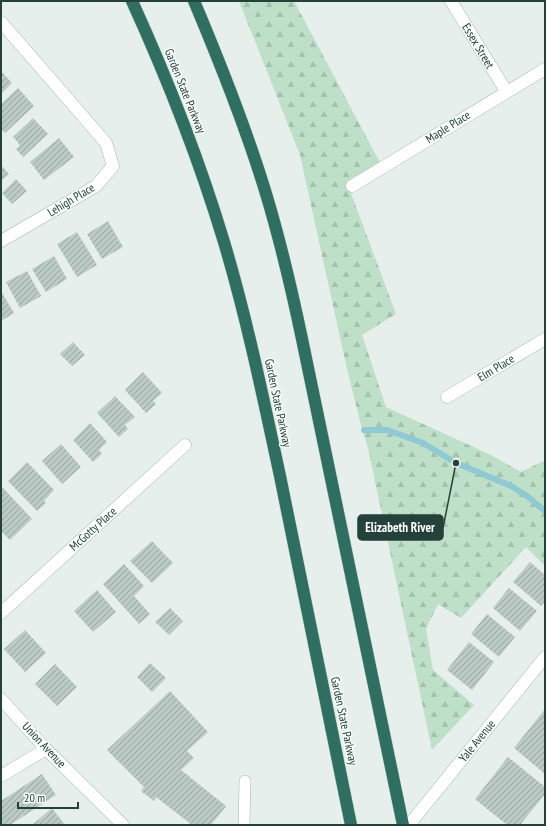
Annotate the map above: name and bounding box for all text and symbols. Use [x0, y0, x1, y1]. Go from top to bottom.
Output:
street label: Essex Street [459, 20, 498, 72]
street label: Garden State Parkway [162, 46, 209, 136]
street label: Maple Place [423, 107, 473, 146]
street label: Lehigh Place [44, 180, 97, 219]
street label: Elm Place [475, 351, 517, 384]
street label: Garden State Parkway [262, 357, 295, 449]
street label: McGotty Place [66, 504, 119, 554]
callout: Elizabeth River [358, 515, 443, 540]
text: Elizabeth River [365, 519, 435, 536]
street label: Garden State Parkway [328, 675, 361, 767]
street label: Yale Avenue [455, 717, 498, 765]
street label: Union Avenue [19, 719, 69, 771]
scale bar [18, 784, 78, 810]
text: 20 m [24, 790, 45, 805]

